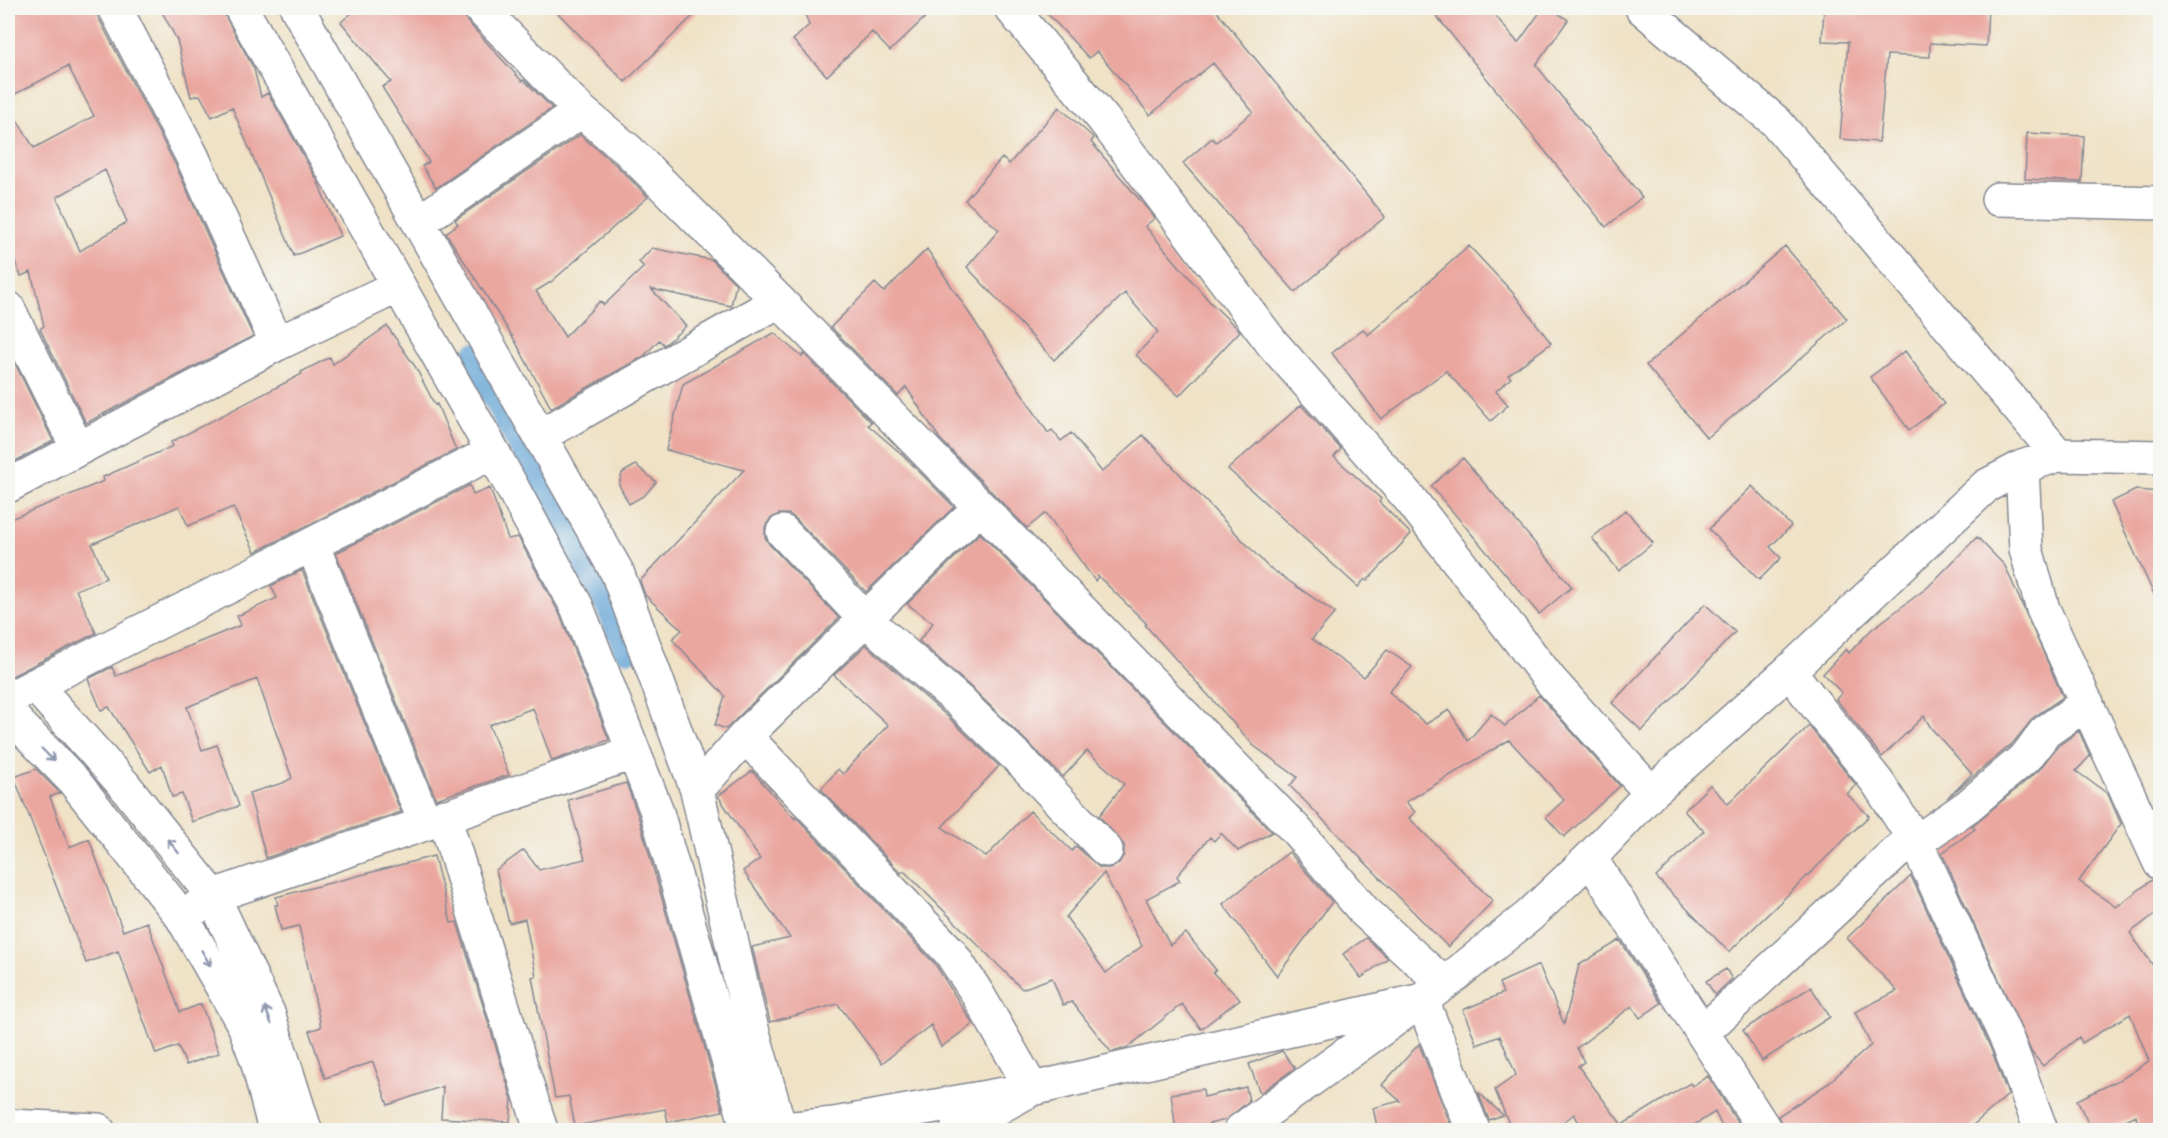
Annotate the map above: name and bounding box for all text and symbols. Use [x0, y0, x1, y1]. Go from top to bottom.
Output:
one-way arrow [41, 747, 56, 762]
one-way arrow [166, 838, 179, 854]
one-way arrow [200, 949, 212, 966]
one-way arrow [262, 1006, 273, 1025]

